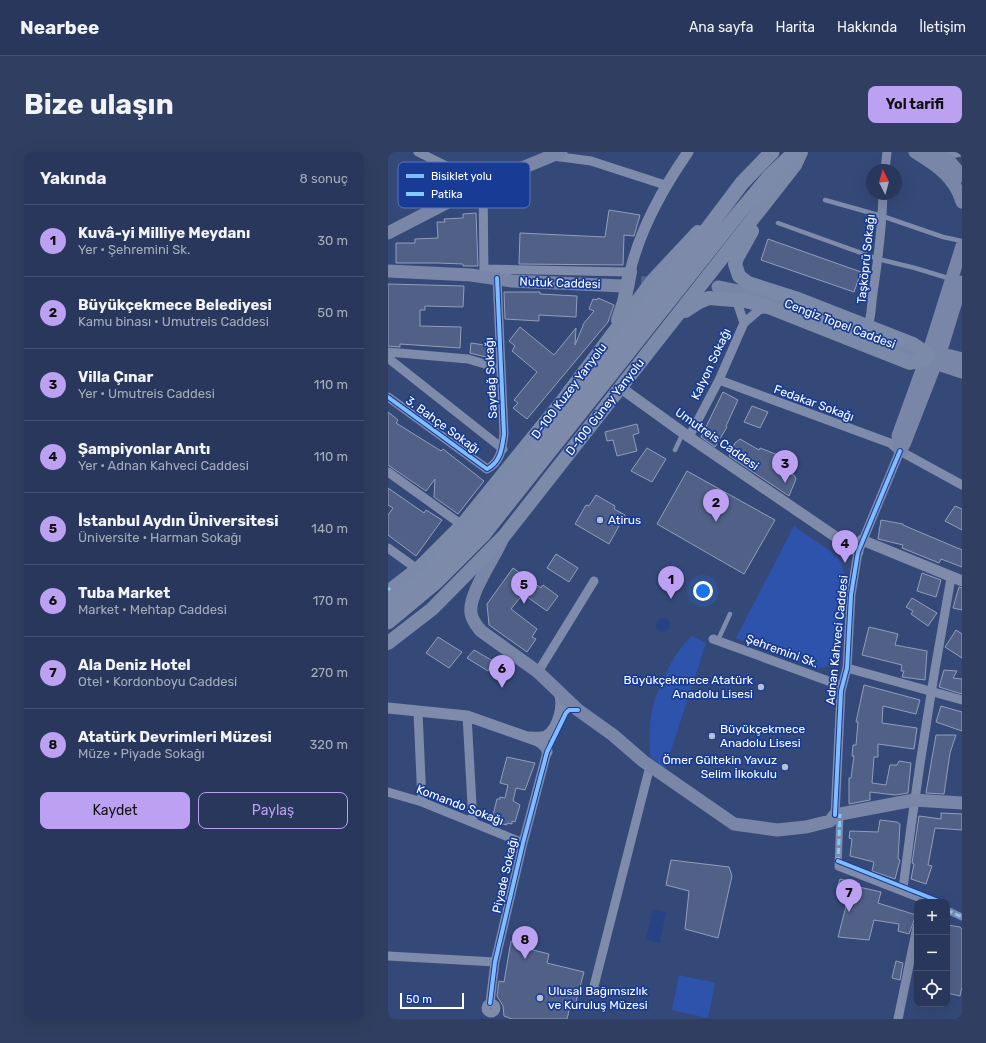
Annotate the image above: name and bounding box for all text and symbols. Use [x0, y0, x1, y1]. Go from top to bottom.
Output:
text: Nearbee [20, 16, 99, 39]
text: Ana sayfa [689, 19, 753, 36]
text: Harita [775, 19, 815, 36]
text: Hakkında [837, 19, 897, 36]
text: İletişim [919, 19, 966, 36]
button: Yol tarifi [868, 86, 962, 123]
text: Bize ulaşın [24, 88, 174, 121]
legend [398, 162, 530, 208]
north arrow [866, 164, 902, 200]
text: Yakında [40, 168, 106, 188]
text: Bisiklet yolu [431, 170, 492, 183]
text: 8 sonuç [300, 171, 348, 186]
text: Patika [431, 188, 463, 201]
street label: Taşköprü Sokağı [854, 213, 878, 305]
text: Kuvâ-yi Milliye Meydanı [78, 224, 250, 242]
text: 1 [50, 233, 56, 248]
text: 30 m [317, 233, 348, 248]
text: Yer · Şehremini Sk. [78, 242, 190, 257]
street label: Nutuk Caddesi [519, 275, 601, 291]
text: Büyükçekmece Belediyesi [78, 296, 272, 314]
street label: Cengiz Topel Caddesi [782, 296, 898, 352]
text: 2 [49, 305, 57, 320]
text: 50 m [317, 305, 348, 320]
text: Kamu binası · Umutreis Caddesi [78, 314, 269, 329]
street label: Kalyon Sokağı [688, 326, 734, 402]
street label: Saydağ Sokağı [482, 337, 500, 419]
street label: D-100 Kuzey Yanyolu [528, 340, 610, 442]
street label: D-100 Güney Yanyolu [563, 356, 647, 458]
text: Villa Çınar [78, 368, 153, 386]
text: 3 [49, 377, 57, 392]
text: 110 m [314, 377, 348, 392]
street label: Fedakar Sokağı [772, 382, 856, 424]
text: Yer · Umutreis Caddesi [78, 386, 215, 401]
street label: 3. Bahçe Sokağı [403, 393, 483, 457]
street label: Umutreis Caddesi [673, 405, 762, 473]
text: Şampiyonlar Anıtı [78, 440, 210, 458]
text: 4 [49, 449, 57, 464]
text: 110 m [314, 449, 348, 464]
pin: 3 [772, 450, 798, 483]
text: Yer · Adnan Kahveci Caddesi [78, 458, 249, 473]
pin: 2 [703, 489, 729, 522]
text: İstanbul Aydın Üniversitesi [78, 512, 278, 530]
place label: Atirus [608, 513, 641, 527]
marker: Atirus [595, 515, 605, 525]
text: 5 [49, 521, 57, 536]
text: 140 m [311, 521, 348, 536]
text: Üniversite · Harman Sokağı [78, 530, 242, 545]
pin: 4 [832, 530, 858, 563]
pin: 1 [658, 566, 684, 599]
pin: 5 [511, 571, 537, 604]
street label: Adnan Kahveci Caddesi [823, 574, 851, 706]
your location [693, 581, 713, 601]
text: Tuba Market [78, 584, 170, 602]
text: 6 [49, 593, 57, 608]
text: 170 m [313, 593, 348, 608]
text: Market · Mehtap Caddesi [78, 602, 227, 617]
street label: Şehremini Sk. [744, 631, 820, 671]
pin: 6 [489, 655, 515, 688]
text: Ala Deniz Hotel [78, 656, 191, 674]
text: 7 [49, 665, 57, 680]
text: 270 m [311, 665, 348, 680]
place label: Büyükçekmece Atatürk Anadolu Lisesi [623, 673, 754, 701]
text: Otel · Kordonboyu Caddesi [78, 674, 237, 689]
marker: Büyükçekmece Atatürk Anadolu Lisesi [756, 682, 766, 692]
place label: Büyükçekmece Anadolu Lisesi [720, 722, 806, 750]
text: Atatürk Devrimleri Müzesi [78, 728, 272, 746]
marker: Büyükçekmece Anadolu Lisesi [707, 731, 717, 741]
text: 8 [49, 737, 57, 752]
text: 320 m [310, 737, 348, 752]
text: Müze · Piyade Sokağı [78, 746, 205, 761]
place label: Ömer Gültekin Yavuz Selim İlkokulu [663, 753, 777, 781]
marker: Ömer Gültekin Yavuz Selim İlkokulu [780, 762, 790, 772]
street label: Komando Sokağı [414, 782, 506, 828]
button: Kaydet [40, 792, 190, 829]
button: Paylaş [198, 792, 348, 829]
street label: Piyade Sokağı [489, 836, 521, 914]
pin: 7 [836, 879, 862, 912]
map controls [914, 899, 950, 1007]
button: + [914, 899, 950, 935]
pin: 8 [512, 926, 538, 959]
button: − [914, 935, 950, 971]
button: locate [914, 971, 950, 1007]
place label: Ulusal Bağımsızlık ve Kuruluş Müzesi [548, 984, 648, 1012]
scale bar [400, 991, 464, 1010]
text: 50 m [406, 993, 432, 1006]
marker: Ulusal Bağımsızlık ve Kuruluş Müzesi [535, 993, 545, 1003]

